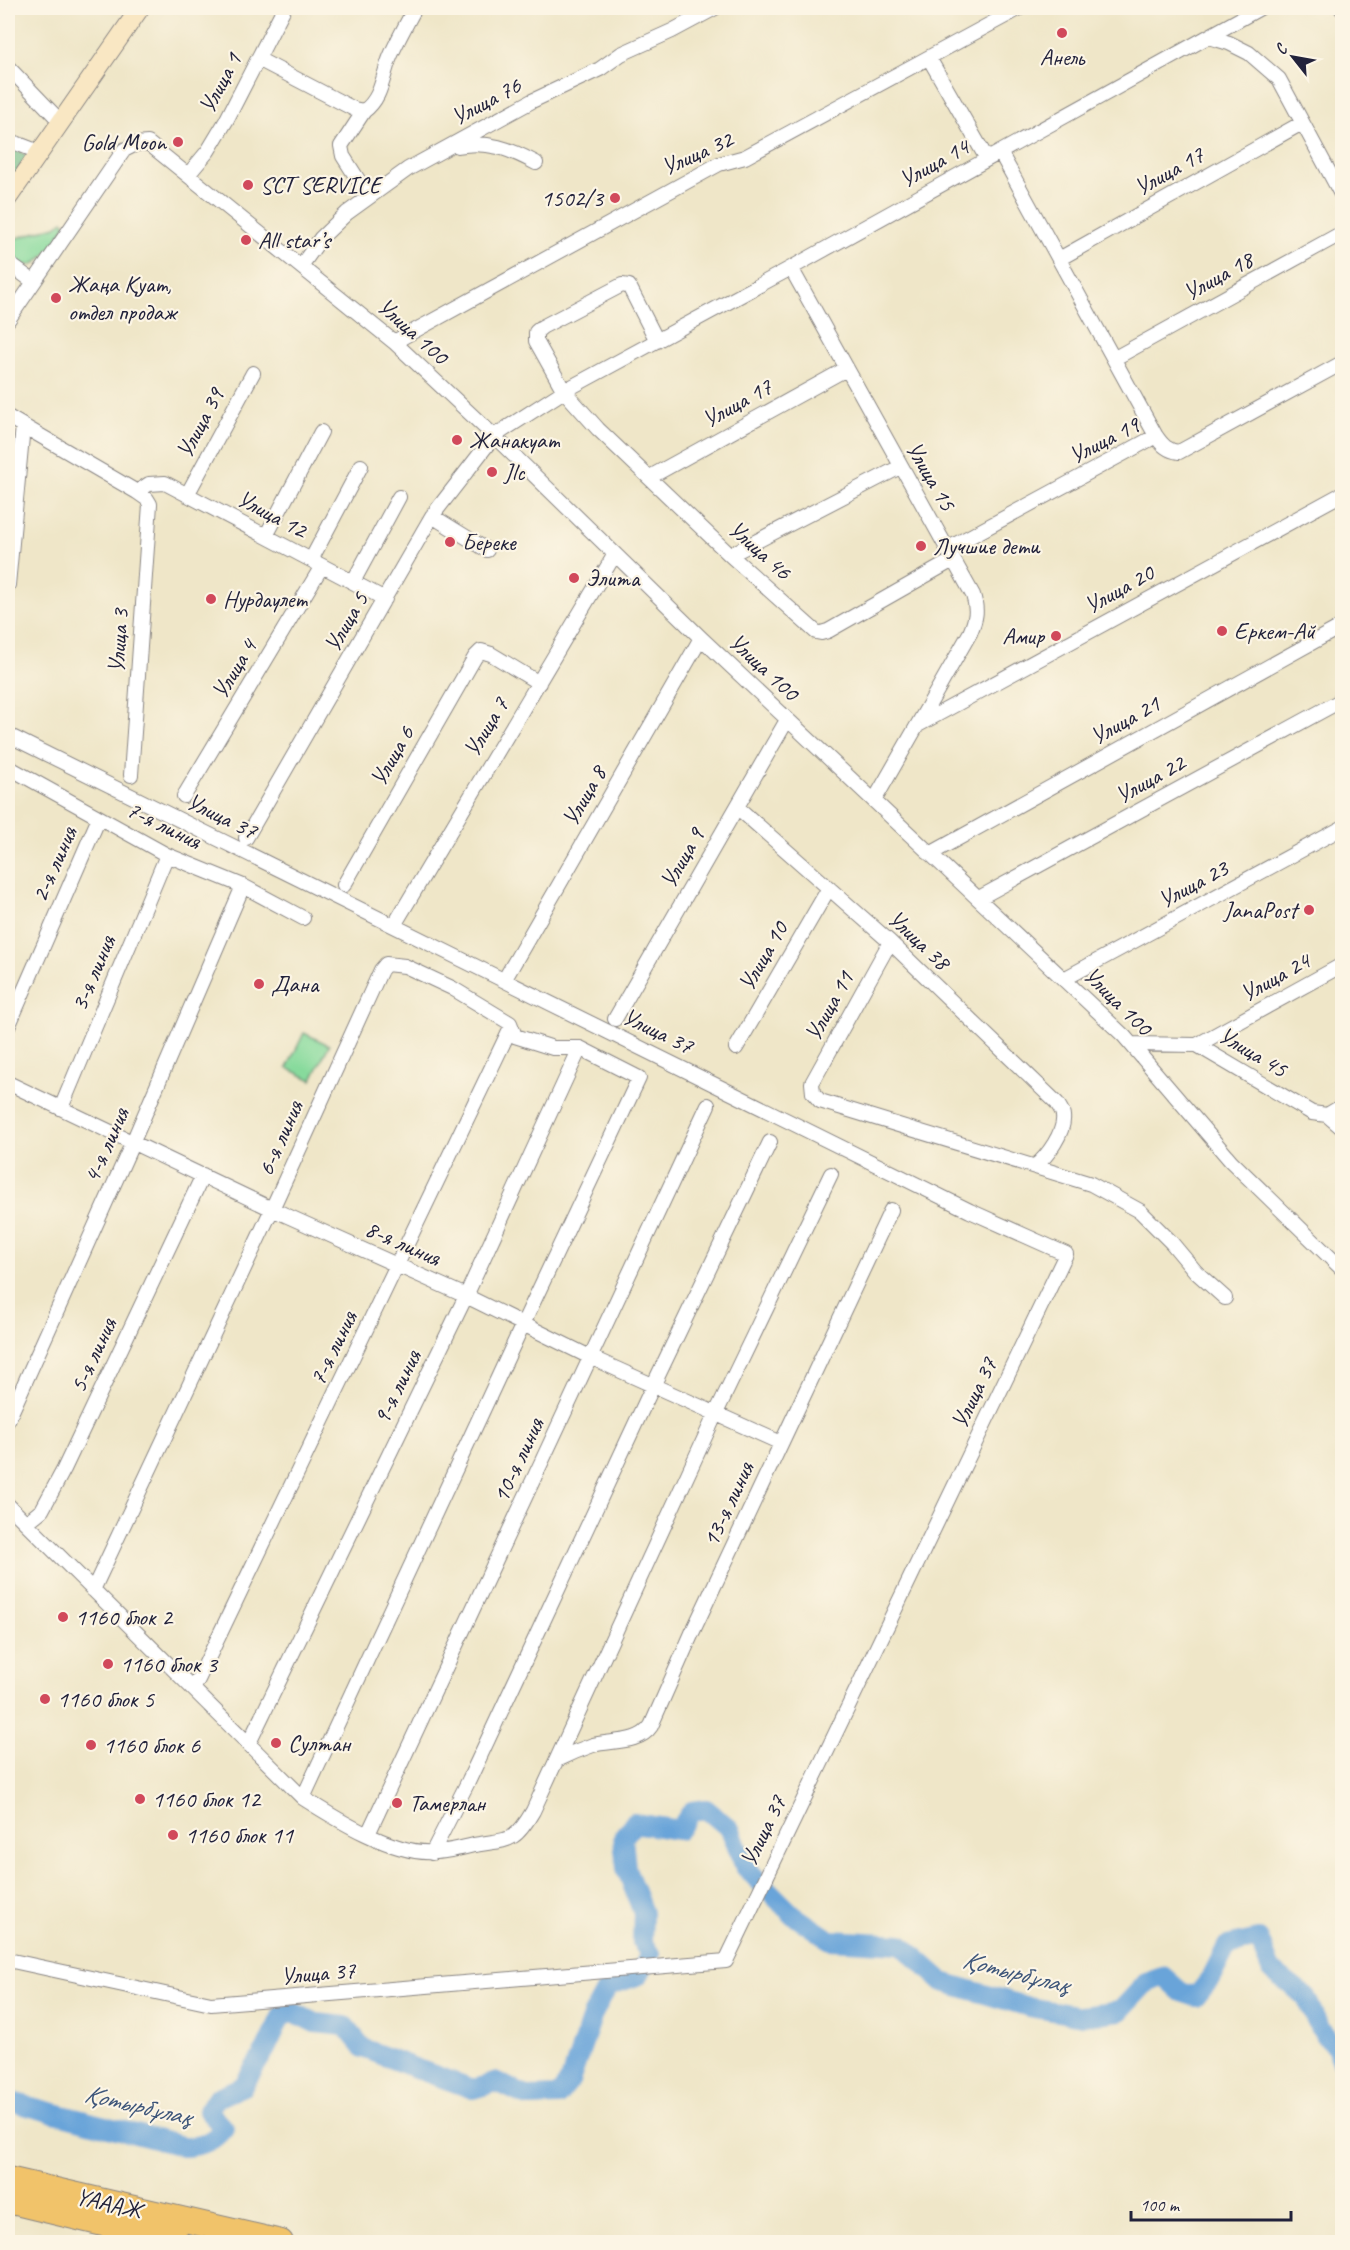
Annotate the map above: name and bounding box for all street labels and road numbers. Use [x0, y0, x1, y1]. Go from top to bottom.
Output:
street label: Улица 1 [192, 47, 249, 118]
street label: Улица 76 [446, 70, 527, 132]
street label: Улица 32 [657, 123, 739, 182]
street label: Улица 14 [894, 131, 976, 194]
street label: Улица 17 [1129, 139, 1210, 202]
street label: Улица 18 [1178, 244, 1260, 307]
street label: Улица 100 [371, 291, 457, 372]
street label: Улица 17 [697, 371, 778, 434]
street label: Улица 39 [169, 381, 232, 463]
street label: Улица 19 [1064, 409, 1146, 470]
street label: Улица 15 [899, 436, 963, 517]
street label: Улица 12 [232, 483, 314, 546]
street label: Улица 46 [722, 514, 799, 587]
street label: Улица 20 [1079, 557, 1161, 620]
street label: Улица 5 [317, 586, 376, 657]
street label: Улица 3 [101, 606, 135, 674]
street label: Улица 100 [722, 627, 807, 709]
street label: Улица 4 [205, 632, 264, 704]
street label: Улица 21 [1085, 688, 1166, 751]
street label: Улица 7 [457, 691, 516, 762]
street label: Улица 6 [363, 720, 422, 791]
street label: Улица 22 [1110, 747, 1192, 810]
street label: Улица 8 [555, 759, 614, 831]
street label: Улица 37 [182, 786, 263, 846]
street label: 7-я линия [122, 794, 207, 856]
street label: 2-я линия [24, 821, 84, 906]
street label: Улица 9 [653, 821, 712, 893]
street label: Улица 23 [1153, 852, 1235, 915]
street label: Улица 38 [881, 903, 958, 978]
street label: Улица 10 [731, 914, 796, 996]
street label: 3-я линия [64, 930, 123, 1015]
street label: Улица 24 [1235, 945, 1317, 1008]
street label: Улица 100 [1077, 960, 1160, 1043]
street label: Улица 11 [798, 965, 861, 1046]
street label: Улица 37 [618, 1001, 699, 1061]
street label: Улица 45 [1213, 1020, 1294, 1085]
street label: 6-я линия [250, 1095, 310, 1180]
street label: 4-я линия [76, 1102, 136, 1187]
street label: 8-я линия [361, 1213, 446, 1273]
street label: 7-я линия [302, 1305, 364, 1390]
street label: 5-я линия [63, 1312, 124, 1397]
street label: 9-я линия [366, 1344, 428, 1429]
street label: Улица 37 [944, 1352, 1004, 1433]
street label: 10-я линия [485, 1412, 551, 1507]
street label: 13-я линия [695, 1456, 761, 1551]
street label: Улица 37 [733, 1790, 793, 1871]
street label: Улица 37 [279, 1955, 358, 1991]
street label: ҮАААЖ [73, 2181, 148, 2226]

